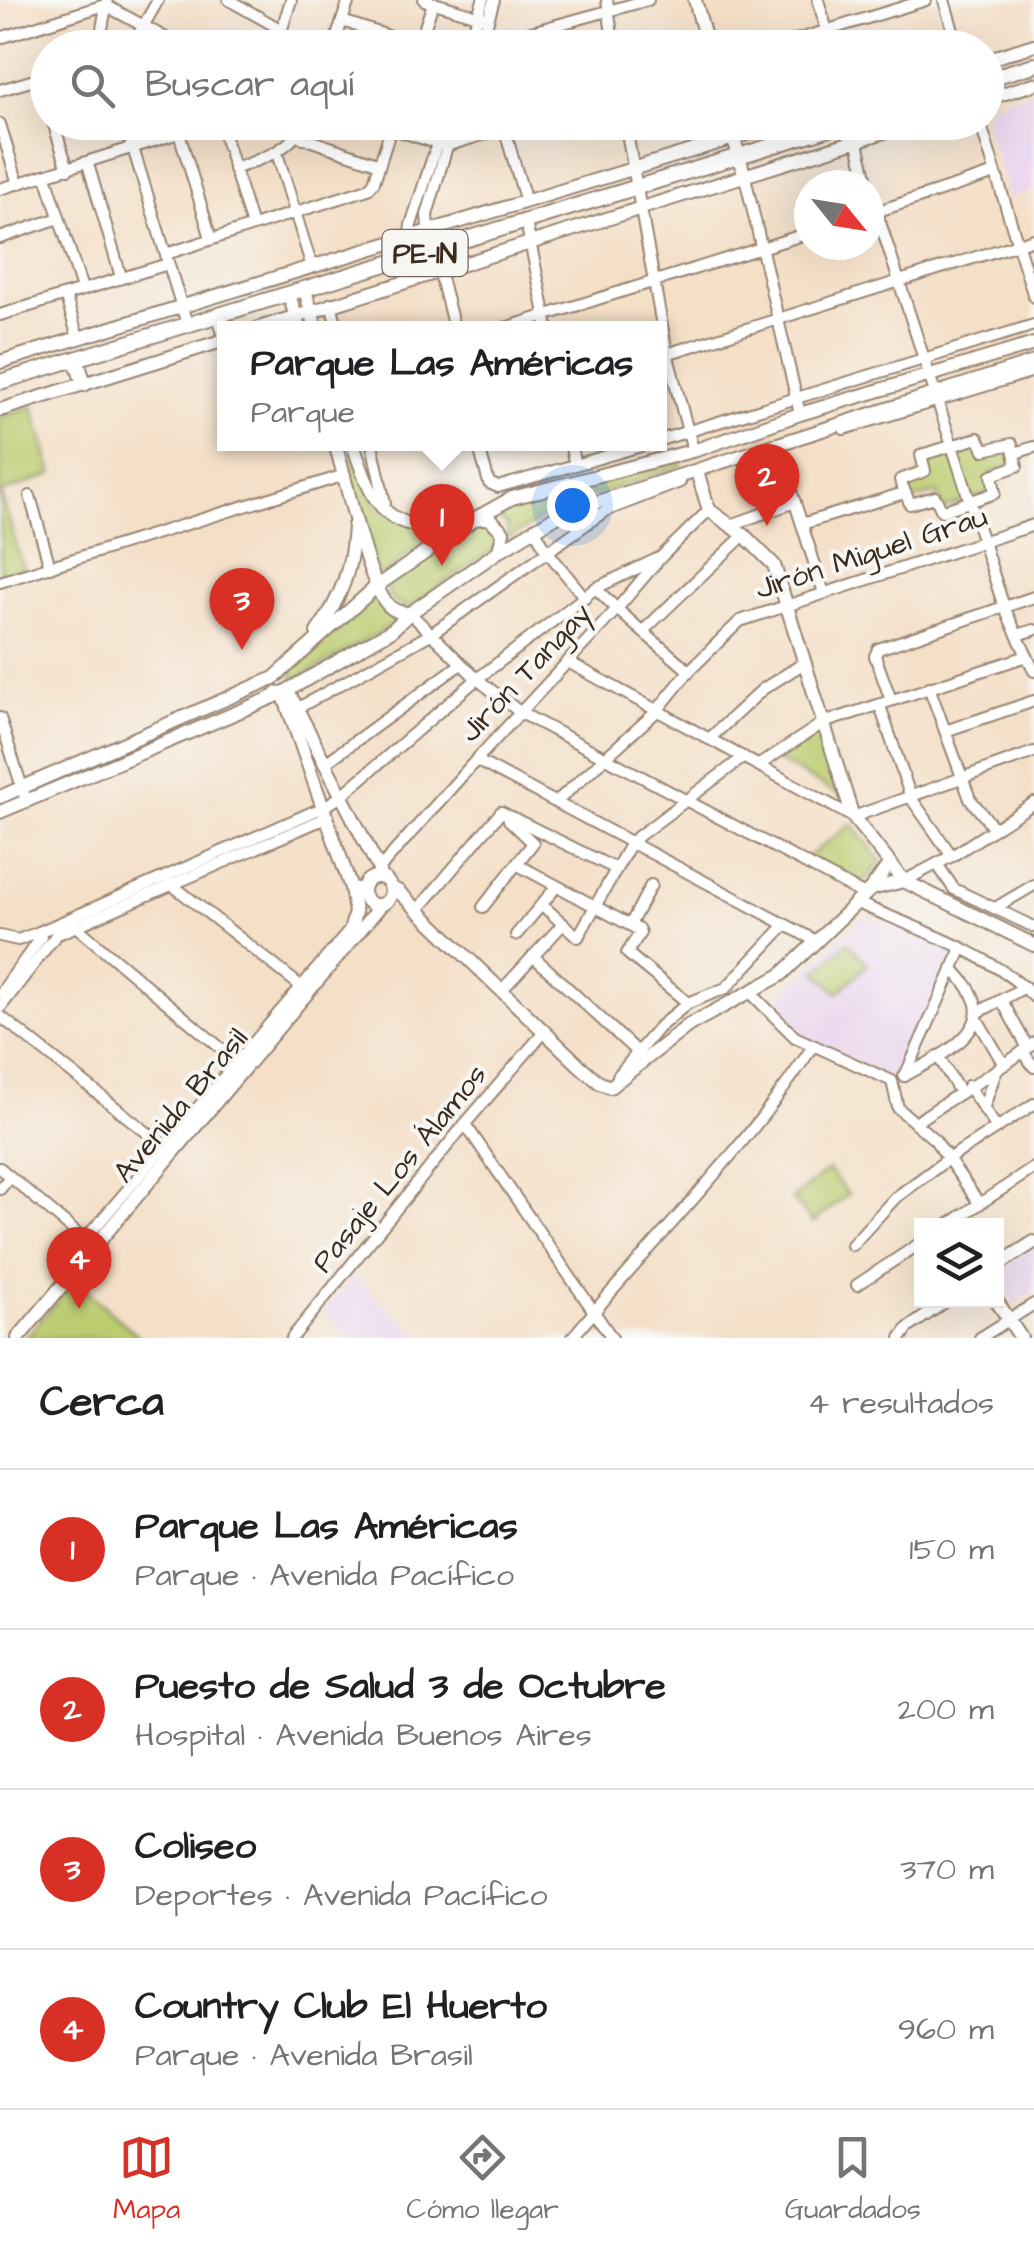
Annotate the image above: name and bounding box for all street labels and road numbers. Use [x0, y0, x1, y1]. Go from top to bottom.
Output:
road number: PE-1N [382, 230, 468, 276]
street label: Jirón Miguel Grau [750, 496, 993, 611]
street label: Jirón Tangay [450, 594, 602, 752]
street label: Avenida Brasil [103, 1019, 258, 1192]
street label: Pasaje Los Álamos [302, 1055, 497, 1282]

